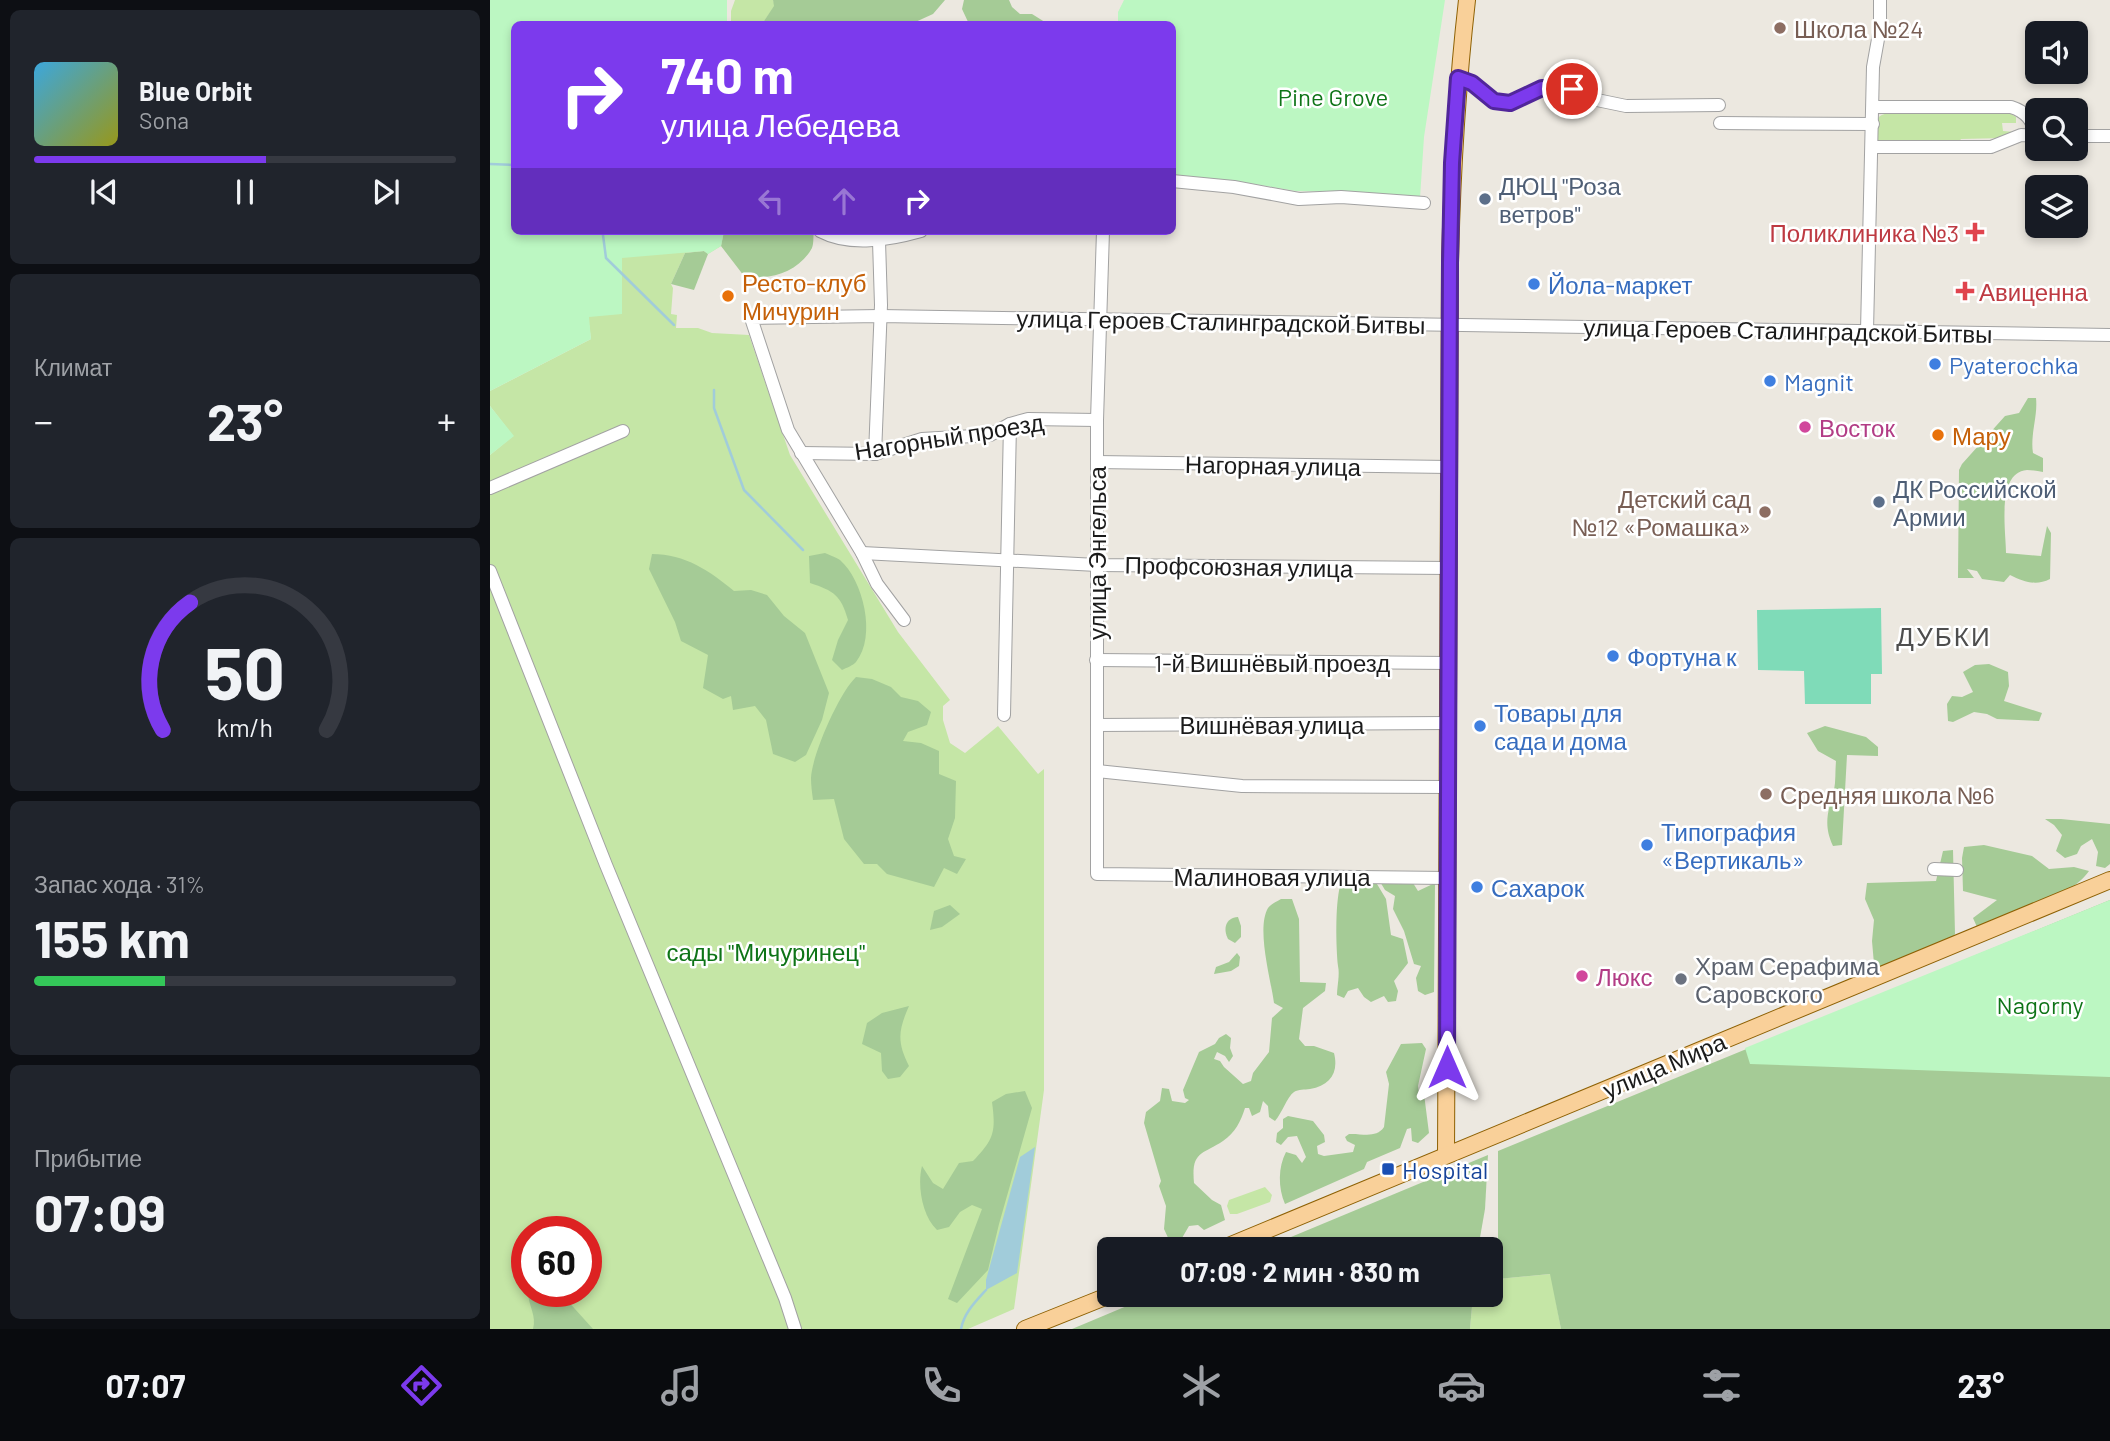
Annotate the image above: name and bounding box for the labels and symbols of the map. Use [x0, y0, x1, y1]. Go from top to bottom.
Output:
place label: Школа №24 [1794, 14, 1924, 43]
marker: Школа №24 [1772, 20, 1788, 36]
pin [1542, 59, 1602, 119]
park label: Pine Grove [1278, 82, 1388, 111]
place label: ДЮЦ "Роза ветров" [1499, 171, 1621, 228]
marker: ДЮЦ "Роза ветров" [1477, 191, 1493, 207]
place label: Поликлиника №3 [1769, 218, 1959, 247]
marker: Поликлиника №3 [1965, 222, 1985, 242]
place label: Ресто-клуб Мичурин [742, 268, 867, 325]
place label: Йола-маркет [1548, 270, 1692, 299]
marker: Йола-маркет [1526, 276, 1542, 292]
place label: Авиценна [1979, 277, 2088, 306]
marker: Авиценна [1957, 283, 1973, 299]
marker: Ресто-клуб Мичурин [720, 288, 736, 304]
street label: улица Героев Сталинградской Битвы [1016, 303, 1426, 339]
street label: улица Героев Сталинградской Битвы [1583, 312, 1993, 348]
place label: Pyaterochka [1949, 350, 2079, 379]
marker: Pyaterochka [1927, 356, 1943, 372]
place label: Magnit [1784, 367, 1854, 396]
marker: Magnit [1762, 373, 1778, 389]
street label: Нагорный проезд [852, 407, 1046, 465]
place label: Восток [1819, 413, 1895, 442]
marker: Восток [1797, 419, 1813, 435]
place label: Мару [1952, 421, 2011, 450]
marker: Мару [1930, 427, 1946, 443]
street label: Нагорная улица [1185, 449, 1362, 481]
street label: улица Энгельса [1082, 465, 1111, 640]
place label: ДК Российской Армии [1893, 474, 2057, 531]
place label: Детский сад №12 «Ромашка» [1571, 484, 1751, 541]
marker: ДК Российской Армии [1871, 494, 1887, 510]
marker: Детский сад №12 «Ромашка» [1757, 504, 1773, 520]
street label: Профсоюзная улица [1124, 550, 1354, 583]
district label: ДУБКИ [1896, 620, 1992, 651]
place label: Фортуна к [1627, 642, 1737, 671]
street label: 1-й Вишнёвый проезд [1154, 648, 1390, 677]
marker: Фортуна к [1605, 648, 1621, 664]
place label: Товары для сада и дома [1494, 698, 1628, 755]
street label: Вишнёвая улица [1180, 710, 1365, 739]
marker: Товары для сада и дома [1472, 718, 1488, 734]
place label: Средняя школа №6 [1780, 780, 1995, 809]
marker: Средняя школа №6 [1758, 786, 1774, 802]
place label: Типография «Вертикаль» [1661, 817, 1804, 874]
marker: Типография «Вертикаль» [1639, 837, 1655, 853]
street label: Малиновая улица [1173, 862, 1371, 891]
place label: Сахарок [1491, 873, 1585, 902]
marker: Сахарок [1469, 879, 1485, 895]
park label: сады "Мичуринец" [667, 937, 865, 966]
place label: Храм Серафима Саровского [1695, 951, 1880, 1008]
place label: Люкс [1596, 962, 1653, 991]
marker: Люкс [1574, 968, 1590, 984]
marker: Храм Серафима Саровского [1673, 971, 1689, 987]
park label: Nagorny [1997, 990, 2083, 1019]
street label: улица Мира [1598, 1026, 1730, 1104]
position arrow [1410, 1030, 1484, 1104]
place label: Hospital [1402, 1155, 1488, 1184]
marker: Hospital [1380, 1161, 1396, 1177]
speed limit sign: 60 [511, 1216, 602, 1307]

